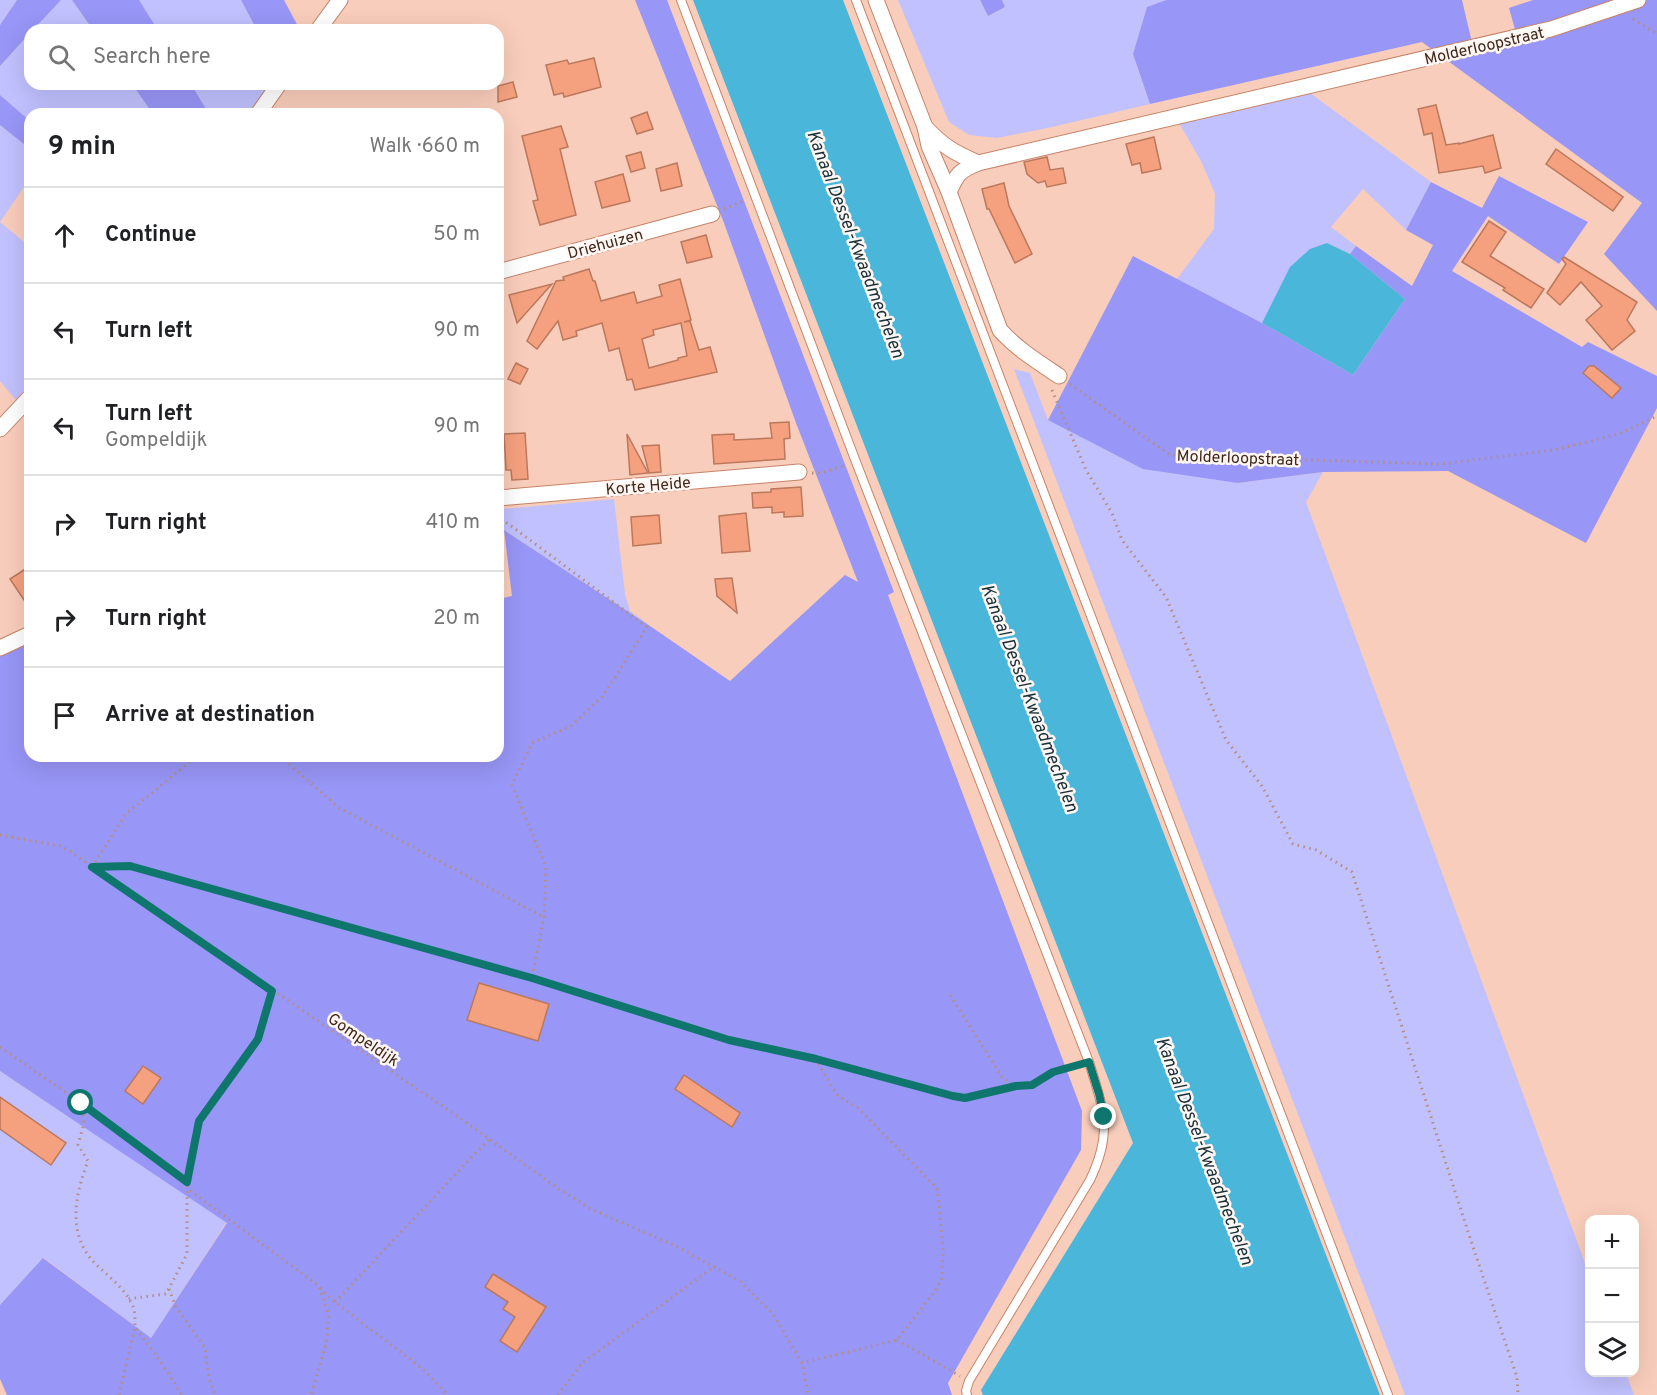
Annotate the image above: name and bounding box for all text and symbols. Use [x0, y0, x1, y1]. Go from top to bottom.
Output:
street label: Molderloopstraat [1423, 23, 1546, 70]
search box [24, 24, 504, 90]
icon: search [45, 41, 78, 74]
text: Search here [93, 44, 211, 71]
water label: Kanaal Dessel-Kwaadmechelen [800, 127, 909, 362]
text: 9 min [48, 131, 116, 164]
text: Walk · 660 m [370, 134, 480, 160]
icon: ahead [48, 219, 81, 252]
text: Continue [105, 222, 196, 249]
text: 50 m [433, 222, 480, 248]
street label: Driehuizen [565, 225, 646, 265]
icon: left [48, 315, 81, 348]
text: Turn left [105, 318, 193, 345]
text: 90 m [434, 318, 480, 344]
text: Turn left [105, 401, 193, 428]
icon: left [48, 411, 81, 444]
text: 90 m [434, 414, 480, 440]
text: Gompeldijk [105, 428, 207, 454]
street label: Molderloopstraat [1176, 447, 1299, 471]
street label: Korte Heide [605, 473, 692, 501]
icon: right [48, 507, 81, 540]
text: Turn right [105, 510, 207, 537]
text: 410 m [426, 510, 480, 536]
water label: Kanaal Dessel-Kwaadmechelen [974, 581, 1083, 816]
icon: right [48, 603, 81, 636]
text: Turn right [105, 606, 207, 633]
text: 20 m [433, 606, 480, 632]
icon: arrive [48, 699, 81, 732]
text: Arrive at destination [105, 702, 315, 729]
street label: Gompeldijk [323, 1009, 402, 1072]
water label: Kanaal Dessel-Kwaadmechelen [1149, 1034, 1258, 1269]
route start [67, 1089, 93, 1115]
route end [1090, 1103, 1116, 1129]
map controls [1585, 1215, 1639, 1377]
button: + [1585, 1215, 1639, 1269]
button: − [1585, 1269, 1639, 1323]
button: layers [1585, 1323, 1639, 1377]

